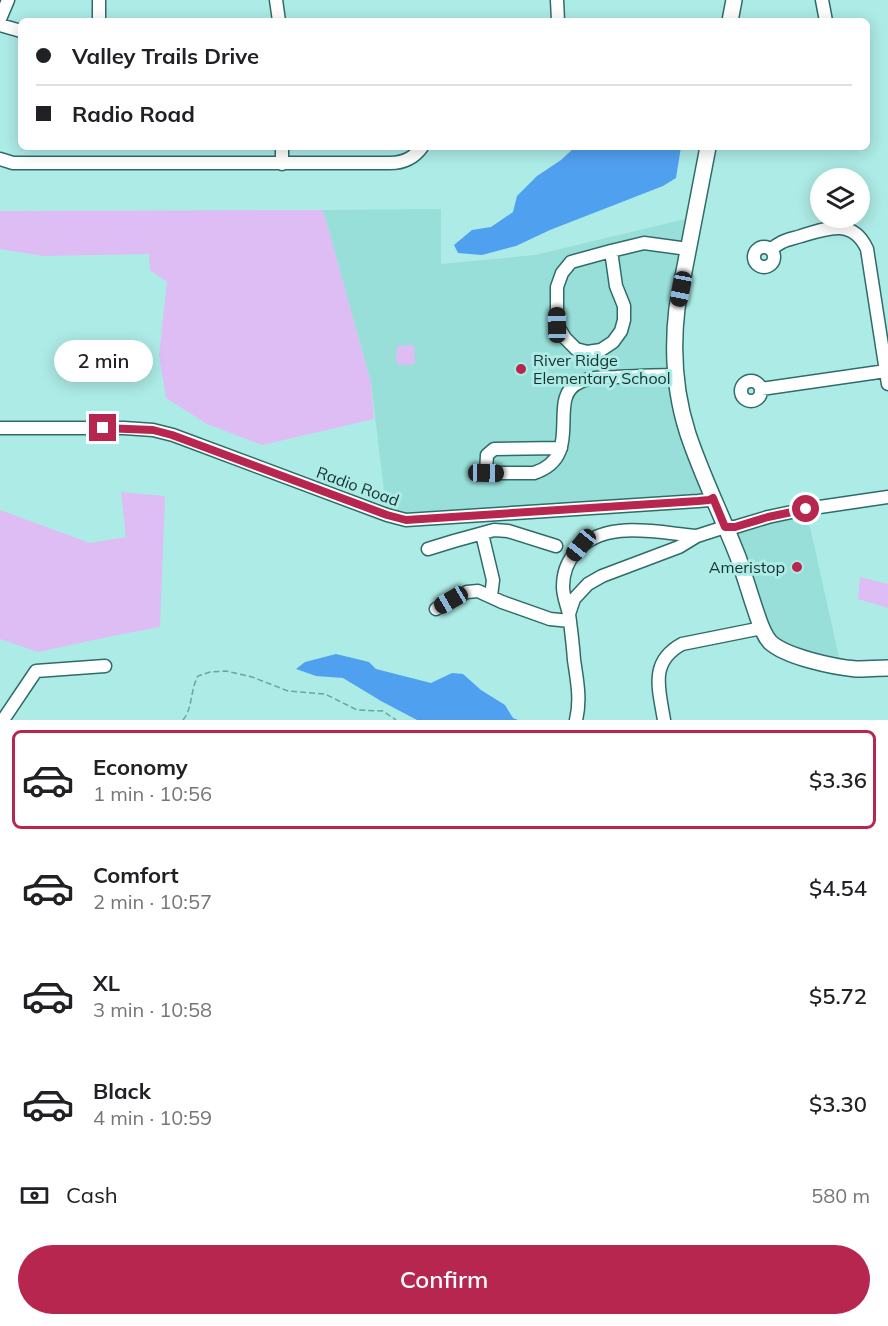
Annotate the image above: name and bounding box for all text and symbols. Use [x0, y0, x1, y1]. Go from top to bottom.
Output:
text: Valley Trails Drive [72, 42, 259, 70]
text: Radio Road [72, 100, 195, 128]
map controls [810, 168, 870, 228]
button: layers [810, 168, 870, 228]
car [669, 270, 693, 308]
car [548, 307, 566, 343]
callout: 2 min [54, 341, 152, 383]
text: 2 min [78, 348, 129, 373]
place label: River Ridge Elementary School [533, 350, 671, 388]
marker: River Ridge Elementary School [514, 362, 528, 376]
route end [89, 414, 116, 441]
street label: Radio Road [314, 462, 402, 510]
car [468, 464, 504, 482]
route start [792, 495, 819, 522]
car [563, 525, 599, 565]
place label: Ameristop [709, 557, 785, 577]
marker: Ameristop [790, 560, 804, 574]
car [431, 583, 471, 617]
icon: car [21, 753, 75, 807]
text: Economy [93, 753, 188, 781]
text: $3.36 [809, 766, 867, 794]
text: 1 min · 10:56 [93, 781, 212, 806]
icon: car [21, 861, 75, 915]
text: Comfort [93, 861, 179, 889]
text: $4.54 [809, 874, 867, 902]
text: 2 min · 10:57 [93, 889, 212, 914]
icon: car [21, 969, 75, 1023]
text: XL [93, 969, 120, 997]
text: $5.72 [809, 982, 867, 1010]
text: 3 min · 10:58 [93, 997, 212, 1022]
icon: car [21, 1077, 75, 1131]
text: Black [93, 1077, 151, 1105]
text: $3.30 [809, 1090, 867, 1118]
text: 4 min · 10:59 [93, 1105, 212, 1130]
icon: cash [18, 1179, 51, 1212]
text: Cash [66, 1181, 118, 1209]
text: 580 m [811, 1183, 870, 1208]
button: Confirm [18, 1245, 870, 1314]

